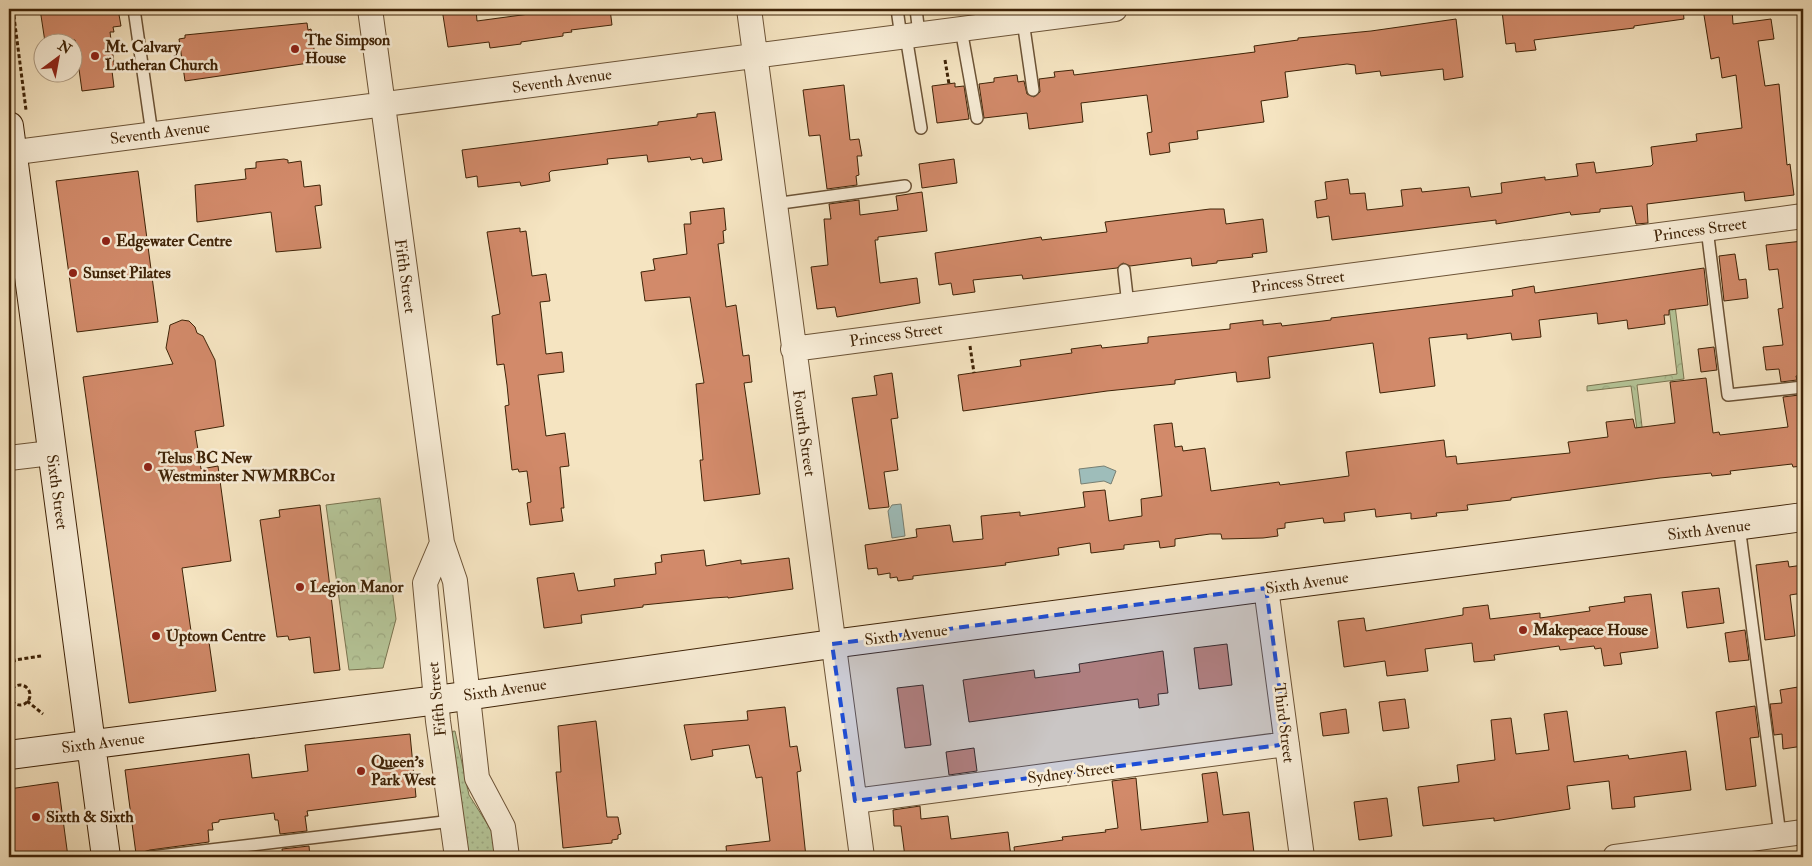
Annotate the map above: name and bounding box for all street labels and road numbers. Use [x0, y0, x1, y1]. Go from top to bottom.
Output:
street label: Seventh Avenue [511, 64, 613, 98]
street label: Seventh Avenue [109, 117, 211, 149]
street label: Princess Street [1652, 214, 1748, 246]
street label: Fifth Street [390, 238, 420, 314]
street label: Princess Street [1250, 266, 1346, 298]
street label: Princess Street [848, 319, 944, 351]
street label: Fourth Street [788, 388, 820, 478]
street label: Sixth Street [42, 453, 72, 531]
street label: Sixth Avenue [1666, 515, 1752, 545]
street label: Sixth Avenue [1264, 567, 1350, 599]
street label: Sixth Avenue [863, 620, 949, 650]
street label: Fifth Street [423, 661, 451, 737]
street label: Sixth Avenue [462, 674, 548, 706]
street label: Third Street [1269, 682, 1299, 764]
street label: Sixth Avenue [60, 728, 146, 758]
street label: Sydney Street [1026, 758, 1116, 788]

